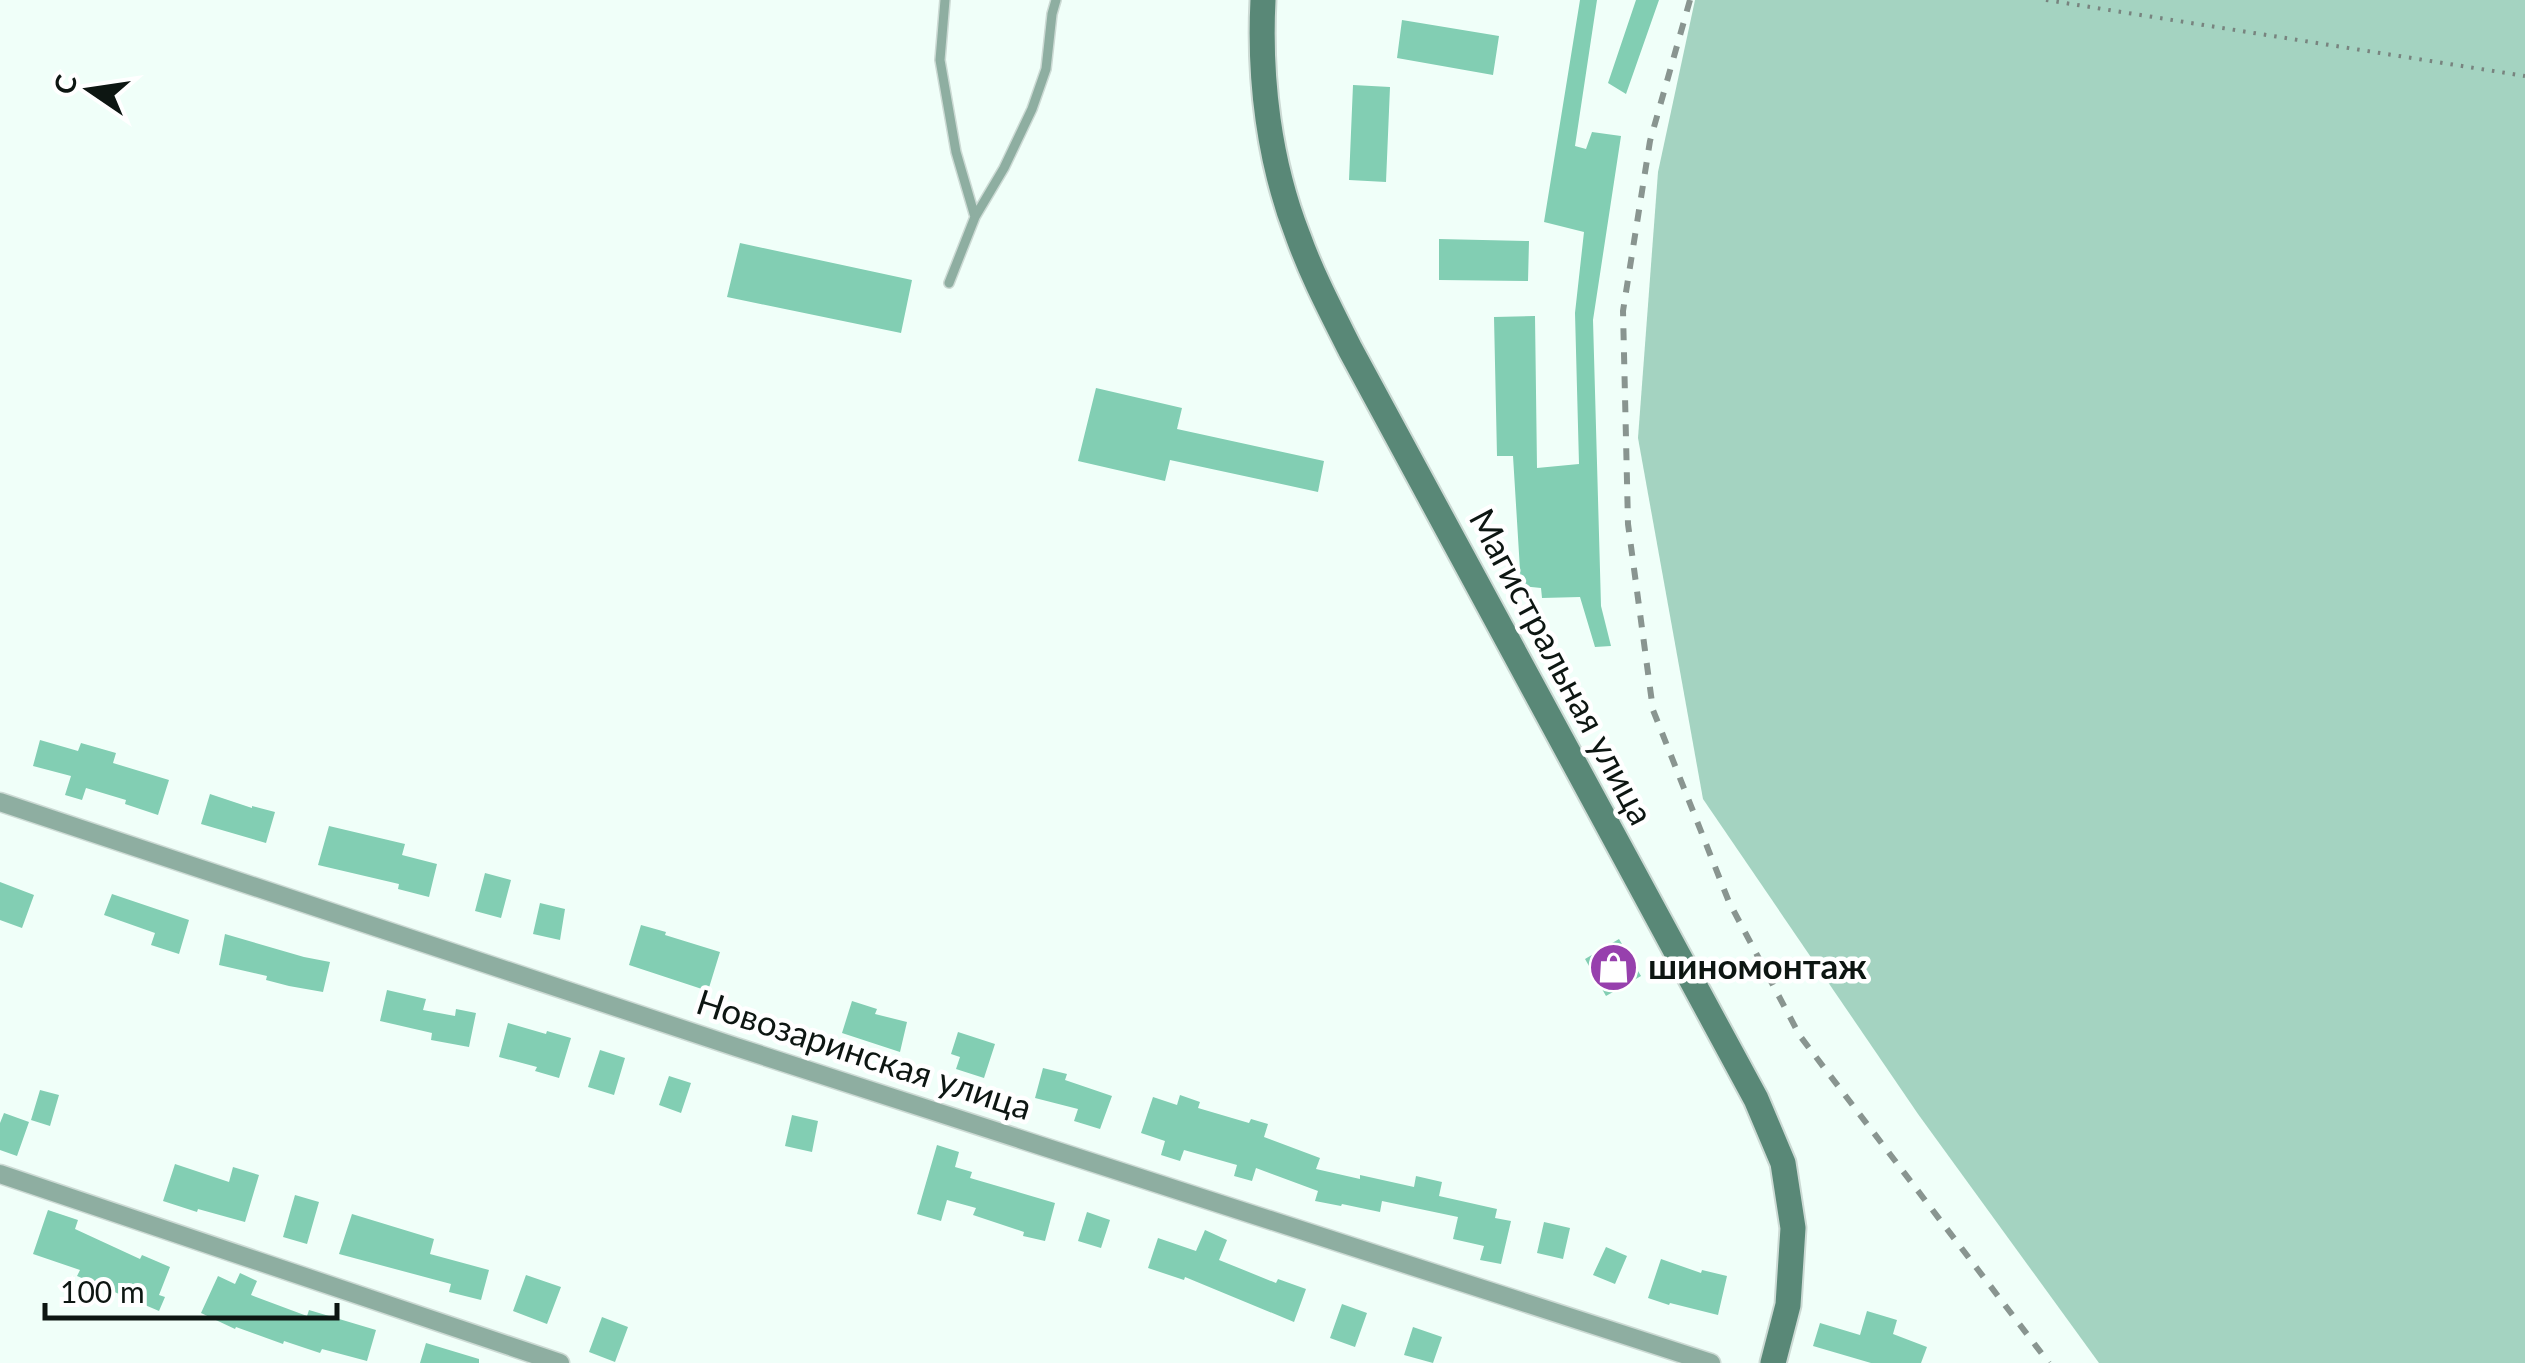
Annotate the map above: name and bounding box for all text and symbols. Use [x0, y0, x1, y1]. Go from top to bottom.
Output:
north arrow [40, 40, 140, 140]
text: С [46, 71, 83, 97]
street label: Магистральная улица [1462, 501, 1664, 831]
shop icon: шиномонтаж [1587, 941, 1639, 993]
place label: шиномонтаж [1648, 944, 1867, 986]
street label: Новозаринская улица [692, 979, 1037, 1127]
scale bar [45, 1258, 338, 1320]
text: 100 m [60, 1273, 145, 1309]

